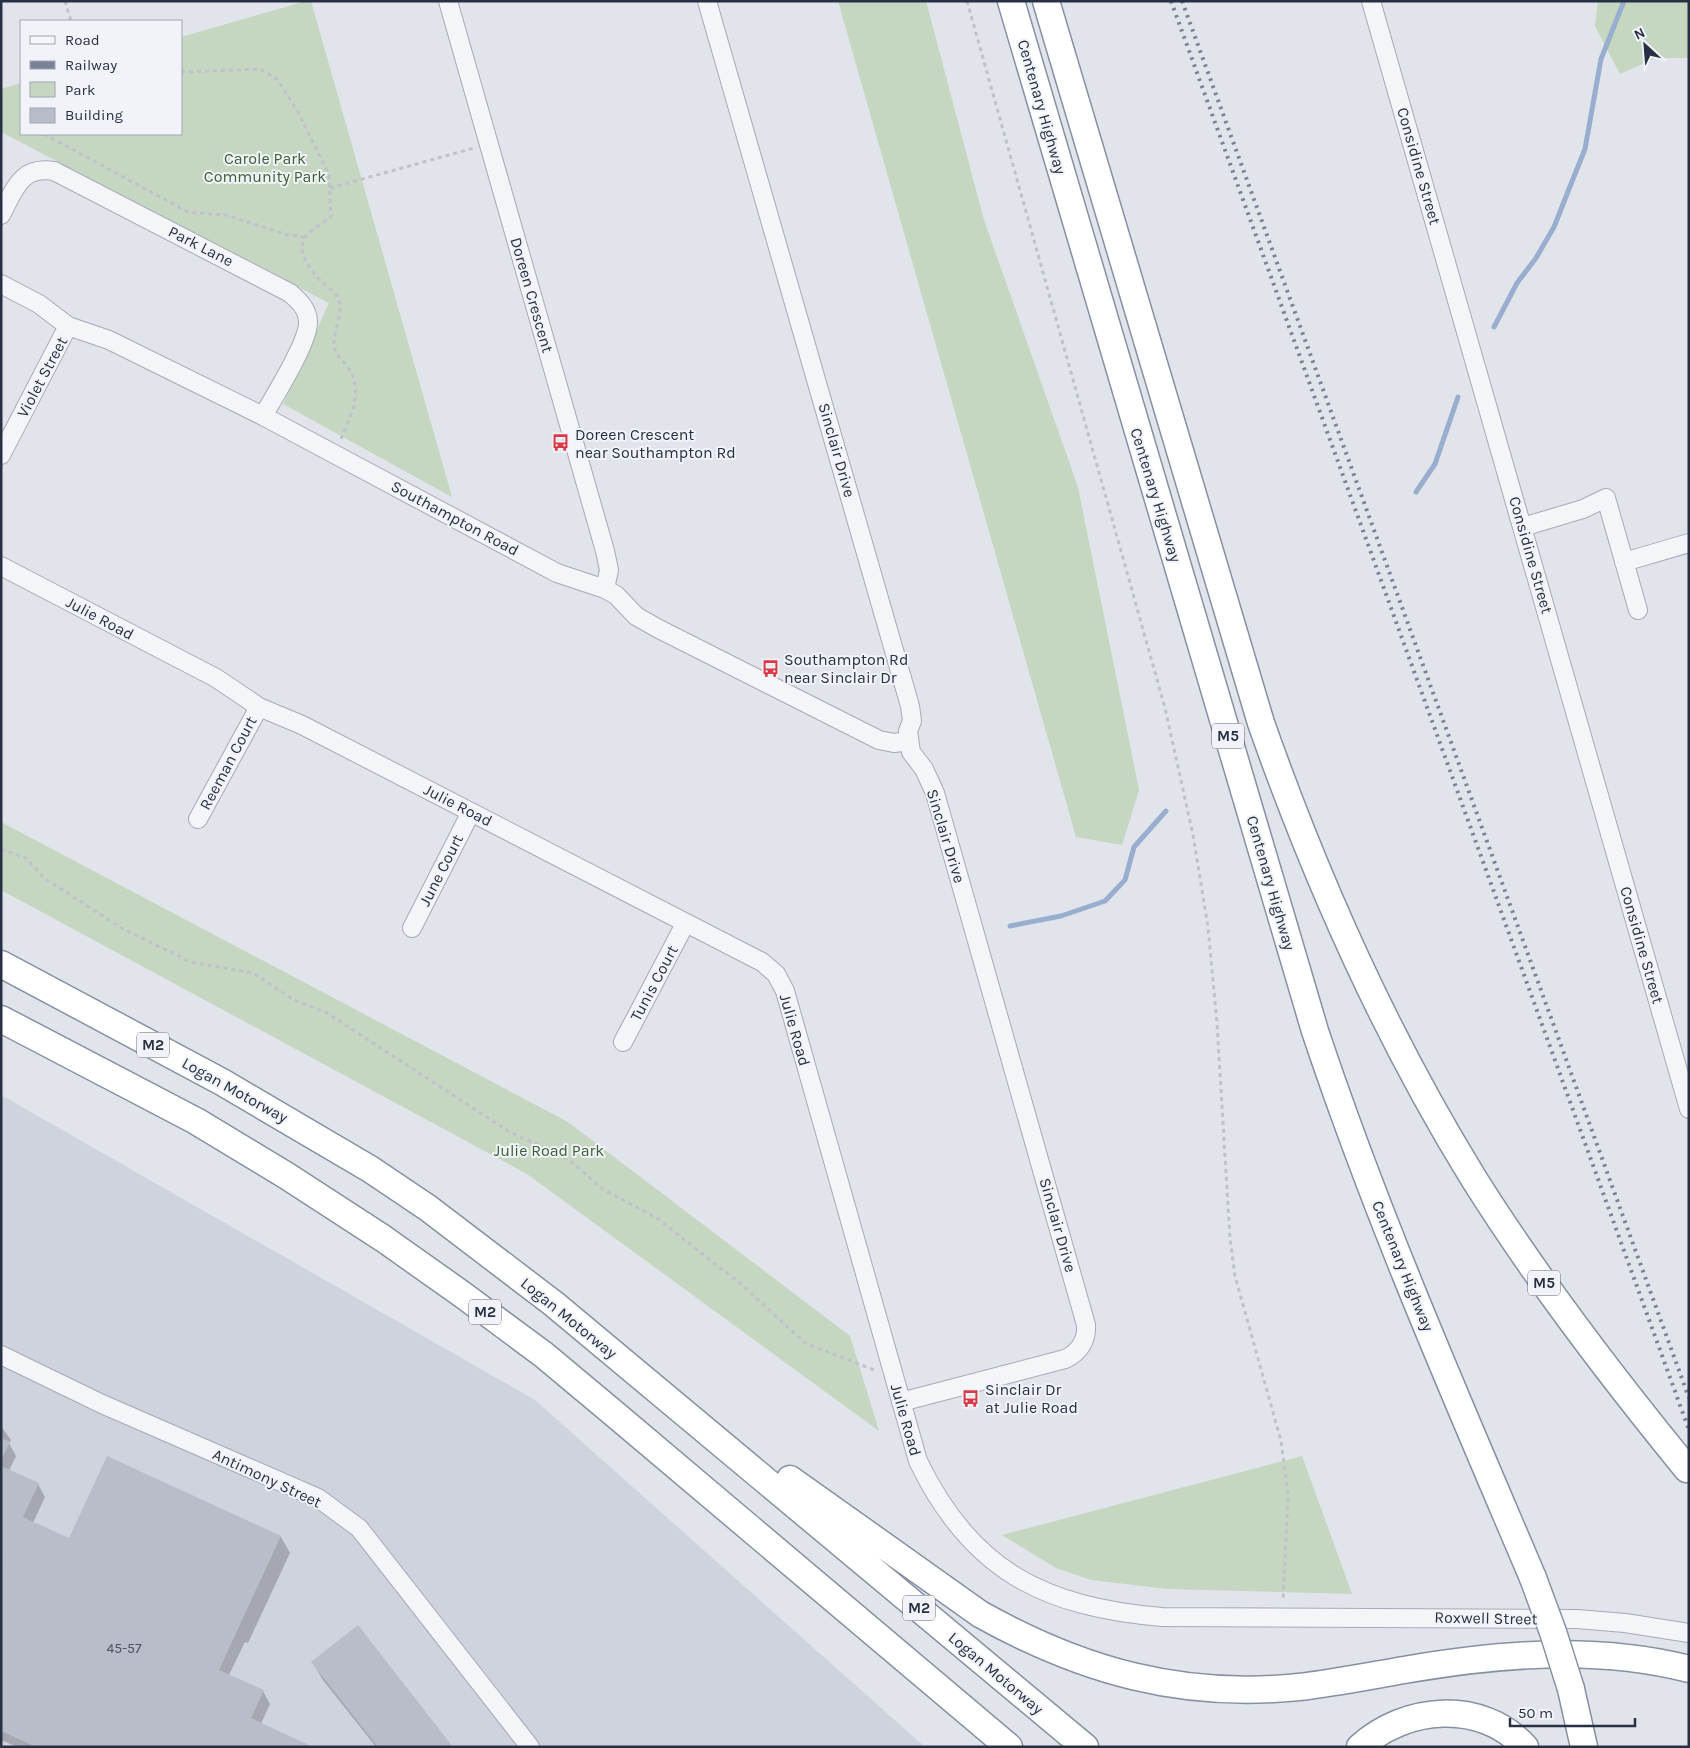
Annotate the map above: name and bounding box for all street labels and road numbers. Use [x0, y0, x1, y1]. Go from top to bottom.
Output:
street label: Centenary Highway [1014, 37, 1070, 177]
street label: Considine Street [1393, 105, 1445, 227]
street label: Park Lane [165, 222, 237, 270]
street label: Doreen Crescent [506, 235, 558, 355]
street label: Violet Street [13, 333, 71, 421]
street label: Sinclair Drive [814, 401, 860, 499]
street label: Centenary Highway [1127, 426, 1186, 565]
street label: Southampton Road [388, 476, 522, 560]
street label: Considine Street [1505, 494, 1557, 616]
street label: Julie Road [63, 592, 137, 644]
street label: Reeman Court [195, 713, 261, 813]
road number: M5 [1212, 724, 1244, 748]
street label: Julie Road [421, 780, 495, 830]
street label: Sinclair Drive [923, 787, 969, 885]
street label: Centenary Highway [1243, 813, 1299, 953]
street label: June Court [415, 831, 467, 909]
street label: Considine Street [1616, 884, 1668, 1006]
street label: Tunis Court [626, 942, 682, 1024]
street label: Julie Road [776, 992, 814, 1068]
road number: M2 [137, 1032, 169, 1058]
street label: Logan Motorway [179, 1053, 292, 1127]
street label: Sinclair Drive [1035, 1176, 1081, 1274]
street label: Centenary Highway [1368, 1198, 1438, 1335]
road number: M5 [1528, 1270, 1560, 1296]
street label: Logan Motorway [517, 1273, 621, 1363]
road number: M2 [469, 1300, 501, 1324]
street label: Julie Road [887, 1382, 925, 1458]
street label: Antimony Street [209, 1444, 325, 1512]
road number: M2 [903, 1596, 935, 1620]
street label: Roxwell Street [1434, 1608, 1538, 1628]
street label: Logan Motorway [945, 1628, 1048, 1719]

